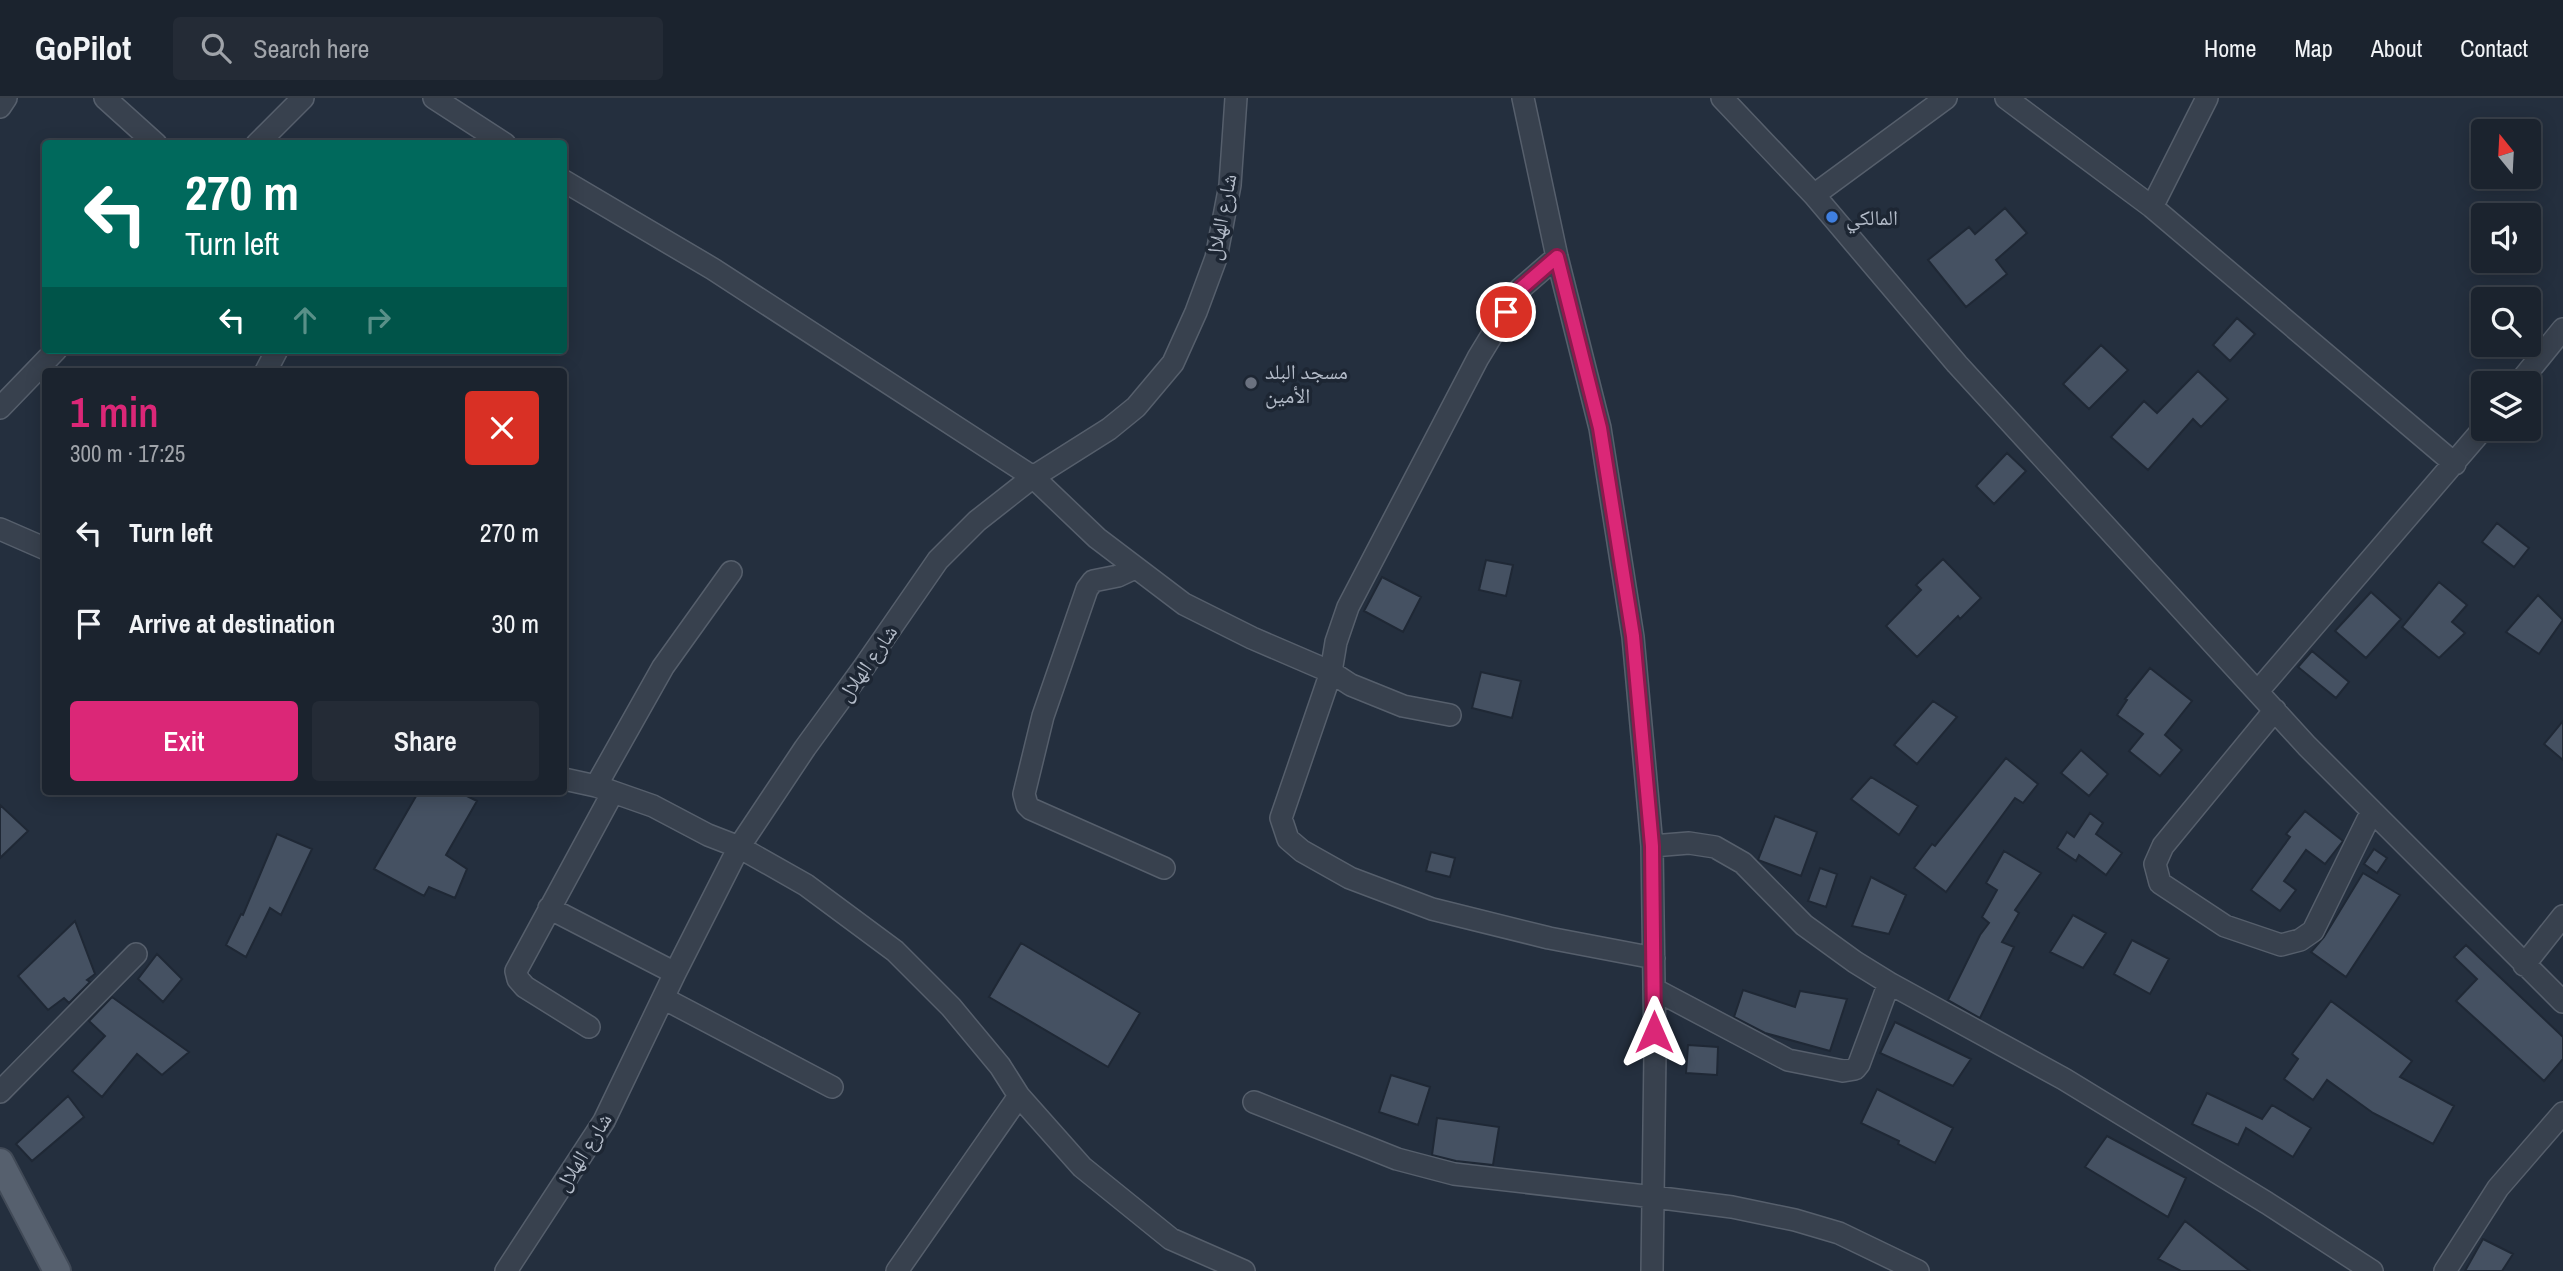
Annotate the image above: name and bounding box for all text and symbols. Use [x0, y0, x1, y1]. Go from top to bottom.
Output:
search box [173, 17, 663, 80]
text: GoPilot [35, 26, 131, 70]
icon: search [197, 29, 235, 67]
text: Search here [253, 31, 369, 66]
text: Home [2204, 32, 2256, 64]
text: Map [2294, 32, 2333, 64]
text: About [2371, 32, 2422, 64]
text: Contact [2460, 32, 2528, 64]
north arrow [2471, 119, 2541, 189]
map controls [2471, 119, 2541, 441]
text: 270 m [185, 159, 299, 225]
icon: left [70, 168, 161, 259]
street label: شارع الهلال [1198, 171, 1244, 263]
place label: المالكي [1846, 203, 1898, 234]
button: sound [2471, 203, 2541, 273]
marker: المالكي [1824, 209, 1840, 225]
text: Turn left [185, 222, 279, 265]
pin [1476, 282, 1536, 342]
button: search [2471, 287, 2541, 357]
icon: arrive [1487, 293, 1525, 331]
icon: left [213, 301, 251, 339]
icon: ahead [286, 301, 324, 339]
icon: right [359, 301, 397, 339]
place label: مسجد البلد الأمين [1265, 357, 1348, 410]
button: layers [2471, 371, 2541, 441]
marker: مسجد البلد الأمين [1243, 375, 1259, 391]
text: 1 min [70, 384, 159, 440]
button: close [465, 391, 539, 465]
text: 300 m · 17:25 [70, 438, 185, 469]
icon: left [70, 514, 108, 552]
text: Turn left [129, 515, 213, 550]
text: 270 m [480, 515, 539, 550]
icon: arrive [70, 605, 108, 643]
text: Arrive at destination [129, 606, 335, 641]
text: 30 m [492, 606, 539, 641]
street label: شارع الهلال [830, 619, 904, 707]
button: Exit [70, 701, 298, 781]
button: Share [312, 701, 539, 781]
position arrow [1617, 995, 1691, 1069]
street label: شارع الهلال [548, 1107, 618, 1197]

